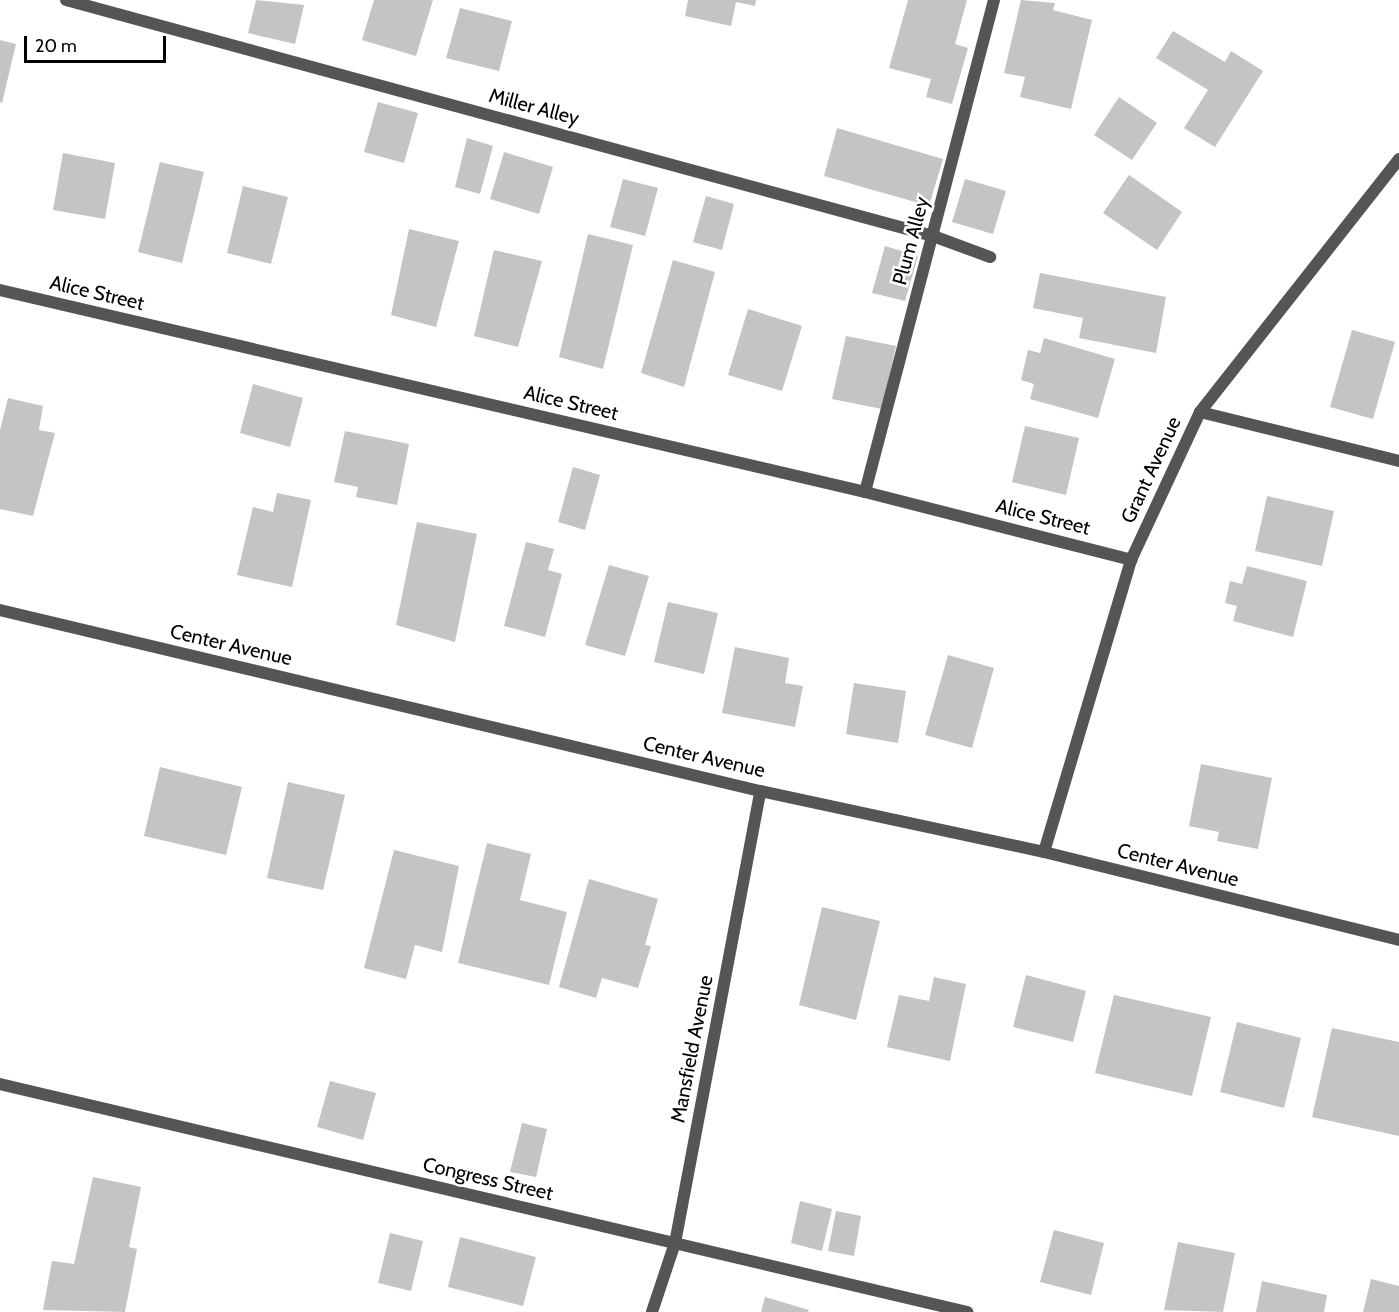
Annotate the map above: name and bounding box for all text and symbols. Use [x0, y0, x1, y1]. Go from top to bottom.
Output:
scale bar [27, 24, 170, 62]
text: 20 m [35, 35, 77, 57]
street label: Miller Alley [486, 83, 582, 131]
street label: Plum Alley [888, 194, 934, 288]
street label: Alice Street [47, 270, 147, 316]
street label: Alice Street [521, 380, 621, 426]
street label: Grant Avenue [1116, 413, 1186, 527]
street label: Alice Street [993, 494, 1093, 540]
street label: Center Avenue [168, 619, 294, 671]
street label: Center Avenue [641, 731, 767, 783]
street label: Center Avenue [1115, 838, 1241, 892]
street label: Mansfield Avenue [666, 973, 718, 1125]
street label: Congress Street [421, 1152, 555, 1206]

